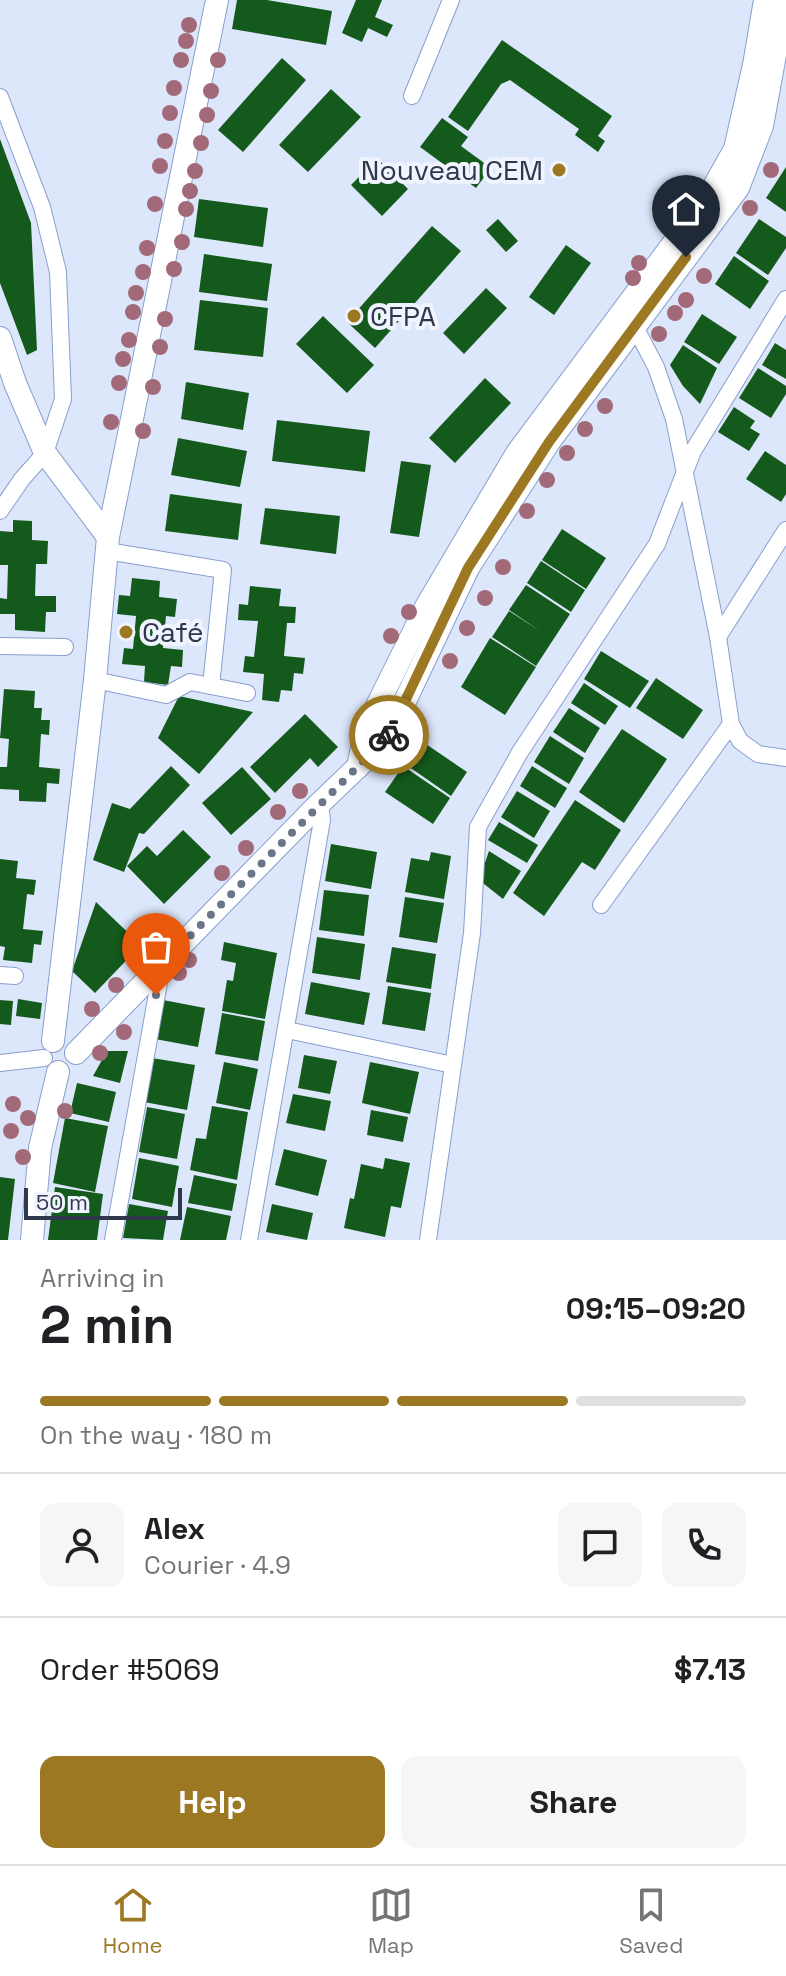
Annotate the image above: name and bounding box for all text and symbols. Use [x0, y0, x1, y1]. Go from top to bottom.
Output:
place label: Nouveau CEM [361, 152, 543, 188]
marker: Nouveau CEM [550, 161, 568, 179]
pin [652, 175, 720, 257]
icon: home [664, 187, 708, 231]
place label: CFPA [370, 298, 436, 334]
marker: CFPA [345, 307, 363, 325]
place label: Café [142, 614, 203, 650]
marker: Café [117, 623, 135, 641]
courier [349, 695, 429, 775]
icon: bike [367, 713, 411, 757]
pin [122, 913, 190, 995]
icon: bag [134, 925, 178, 969]
scale bar [24, 1184, 182, 1220]
text: 50 m [36, 1188, 88, 1216]
text: Arriving in [40, 1261, 164, 1295]
text: 09:15–09:20 [566, 1289, 746, 1328]
text: 2 min [40, 1292, 174, 1358]
text: On the way · 180 m [40, 1418, 272, 1452]
button: person [40, 1503, 124, 1587]
button: chat [558, 1503, 642, 1587]
button: phone [662, 1503, 746, 1587]
text: Alex [144, 1509, 205, 1548]
text: Courier · 4.9 [144, 1548, 291, 1582]
text: Order #5069 [40, 1650, 220, 1689]
text: $7.13 [674, 1650, 746, 1689]
button: Help [40, 1756, 385, 1848]
button: Share [401, 1756, 746, 1848]
tab: Home [103, 1883, 163, 1959]
tab: Map [368, 1883, 414, 1959]
tab: Saved [619, 1883, 683, 1959]

